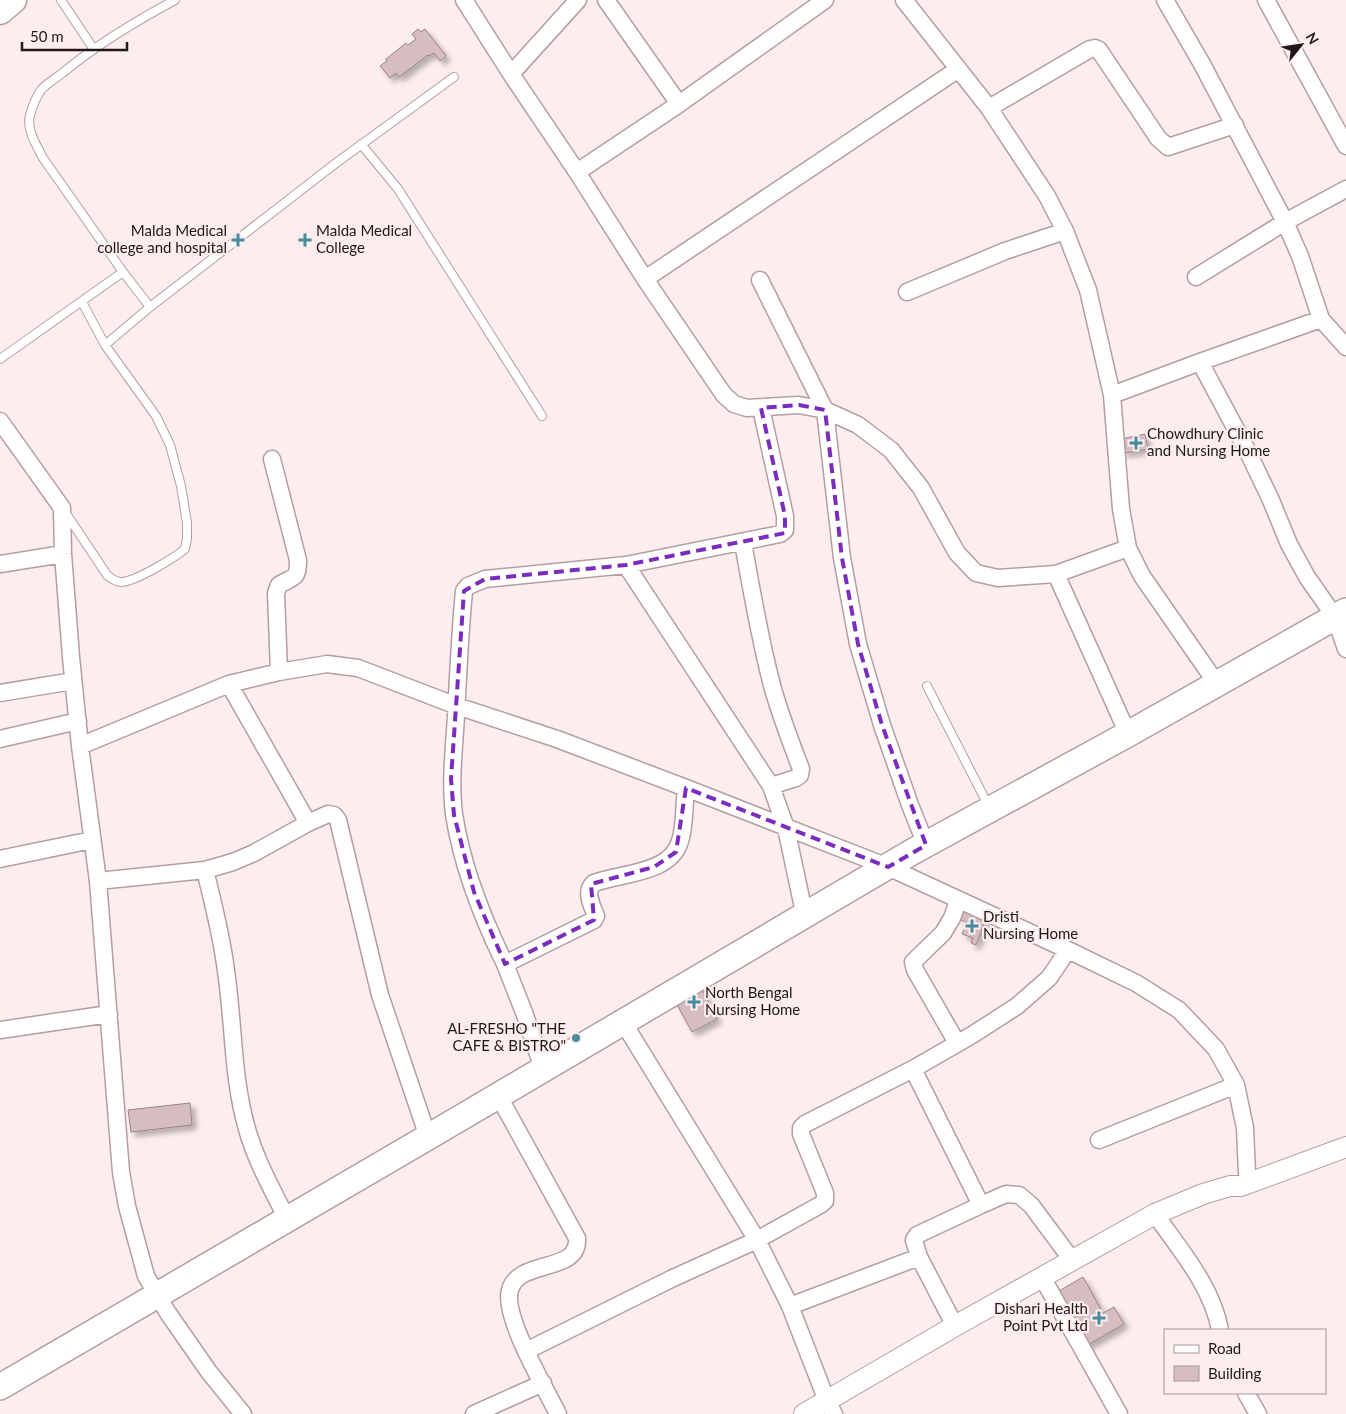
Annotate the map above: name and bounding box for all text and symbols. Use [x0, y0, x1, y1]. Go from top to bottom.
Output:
scale bar [22, 20, 128, 52]
north arrow [1276, 20, 1326, 70]
text: 50 m [30, 27, 64, 45]
text: N [1303, 29, 1323, 47]
place label: Malda Medical college and hospital [97, 221, 227, 256]
place label: Malda Medical College [316, 221, 412, 256]
marker: Malda Medical college and hospital [231, 233, 245, 247]
marker: Malda Medical College [298, 233, 312, 247]
place label: Chowdhury Clinic and Nursing Home [1147, 424, 1270, 459]
marker: Chowdhury Clinic and Nursing Home [1129, 436, 1143, 450]
place label: Dristi Nursing Home [983, 907, 1078, 942]
marker: Dristi Nursing Home [965, 919, 979, 933]
place label: North Bengal Nursing Home [705, 983, 800, 1018]
marker: North Bengal Nursing Home [687, 995, 701, 1009]
place label: AL-FRESHO "THE CAFE & BISTRO" [447, 1019, 566, 1054]
marker: AL-FRESHO "THE CAFE & BISTRO" [570, 1032, 582, 1044]
place label: Dishari Health Point Pvt Ltd [994, 1299, 1088, 1334]
marker: Dishari Health Point Pvt Ltd [1092, 1311, 1106, 1325]
legend [1164, 1329, 1326, 1394]
text: Road [1208, 1339, 1241, 1357]
text: Building [1208, 1364, 1261, 1382]

